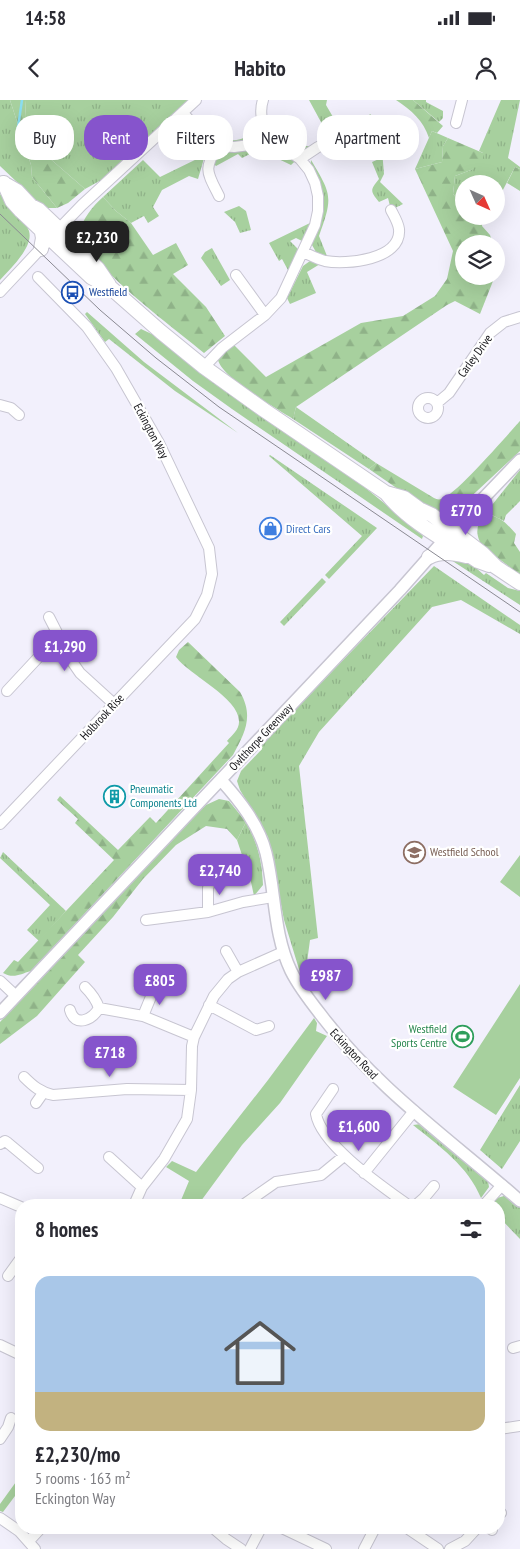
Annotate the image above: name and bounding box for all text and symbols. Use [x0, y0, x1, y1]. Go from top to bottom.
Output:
text: 14:58 [25, 6, 66, 30]
icon: back [20, 54, 48, 82]
text: Habito [234, 54, 286, 82]
icon: person [472, 54, 500, 82]
chip: Buy [15, 115, 74, 160]
chip: Rent [84, 115, 148, 160]
chip: Filters [158, 115, 233, 160]
chip: New [243, 115, 307, 160]
chip: Apartment [317, 115, 419, 160]
north arrow [455, 175, 505, 225]
map controls [455, 175, 505, 285]
pin: £2,230 [56, 220, 138, 263]
text: £2,230 [76, 227, 118, 247]
button: layers [455, 235, 505, 285]
bus stop icon: Westfield [61, 280, 85, 304]
place label: Westfield [89, 284, 127, 299]
street label: Carley Drive [454, 331, 495, 380]
street label: Eckington Way [131, 401, 172, 461]
pin: £770 [436, 494, 496, 536]
text: £770 [451, 500, 481, 520]
shop icon: Direct Cars [258, 517, 282, 541]
place label: Direct Cars [286, 521, 331, 536]
pin: £1,290 [24, 630, 106, 672]
text: £1,290 [44, 636, 86, 656]
street label: Holbrook Rise [77, 690, 127, 743]
street label: Owlthorpe Greenway [226, 699, 296, 774]
place label: Pneumatic Components Ltd [130, 781, 197, 810]
building icon: Pneumatic Components Ltd [102, 784, 126, 808]
school or university icon: Westfield School [402, 840, 426, 864]
place label: Westfield School [430, 844, 499, 859]
pin: £2,740 [179, 854, 261, 896]
text: £2,740 [199, 860, 241, 880]
pin: £987 [296, 958, 356, 1001]
pin: £805 [130, 964, 190, 1006]
text: £987 [311, 965, 341, 985]
text: £805 [145, 970, 175, 990]
place label: Westfield Sports Centre [391, 1021, 447, 1050]
sports icon: Westfield Sports Centre [451, 1024, 475, 1048]
street label: Eckington Road [327, 1025, 382, 1082]
pin: £718 [80, 1036, 140, 1078]
text: £718 [95, 1042, 125, 1062]
pin: £1,600 [318, 1110, 400, 1152]
text: £1,600 [338, 1116, 380, 1136]
icon: filters [457, 1215, 485, 1243]
text: 8 homes [35, 1216, 98, 1243]
icon: home [215, 1308, 305, 1398]
text: £2,230/mo [35, 1441, 120, 1468]
text: 5 rooms · 163 m² [35, 1468, 131, 1488]
text: Eckington Way [35, 1488, 115, 1508]

